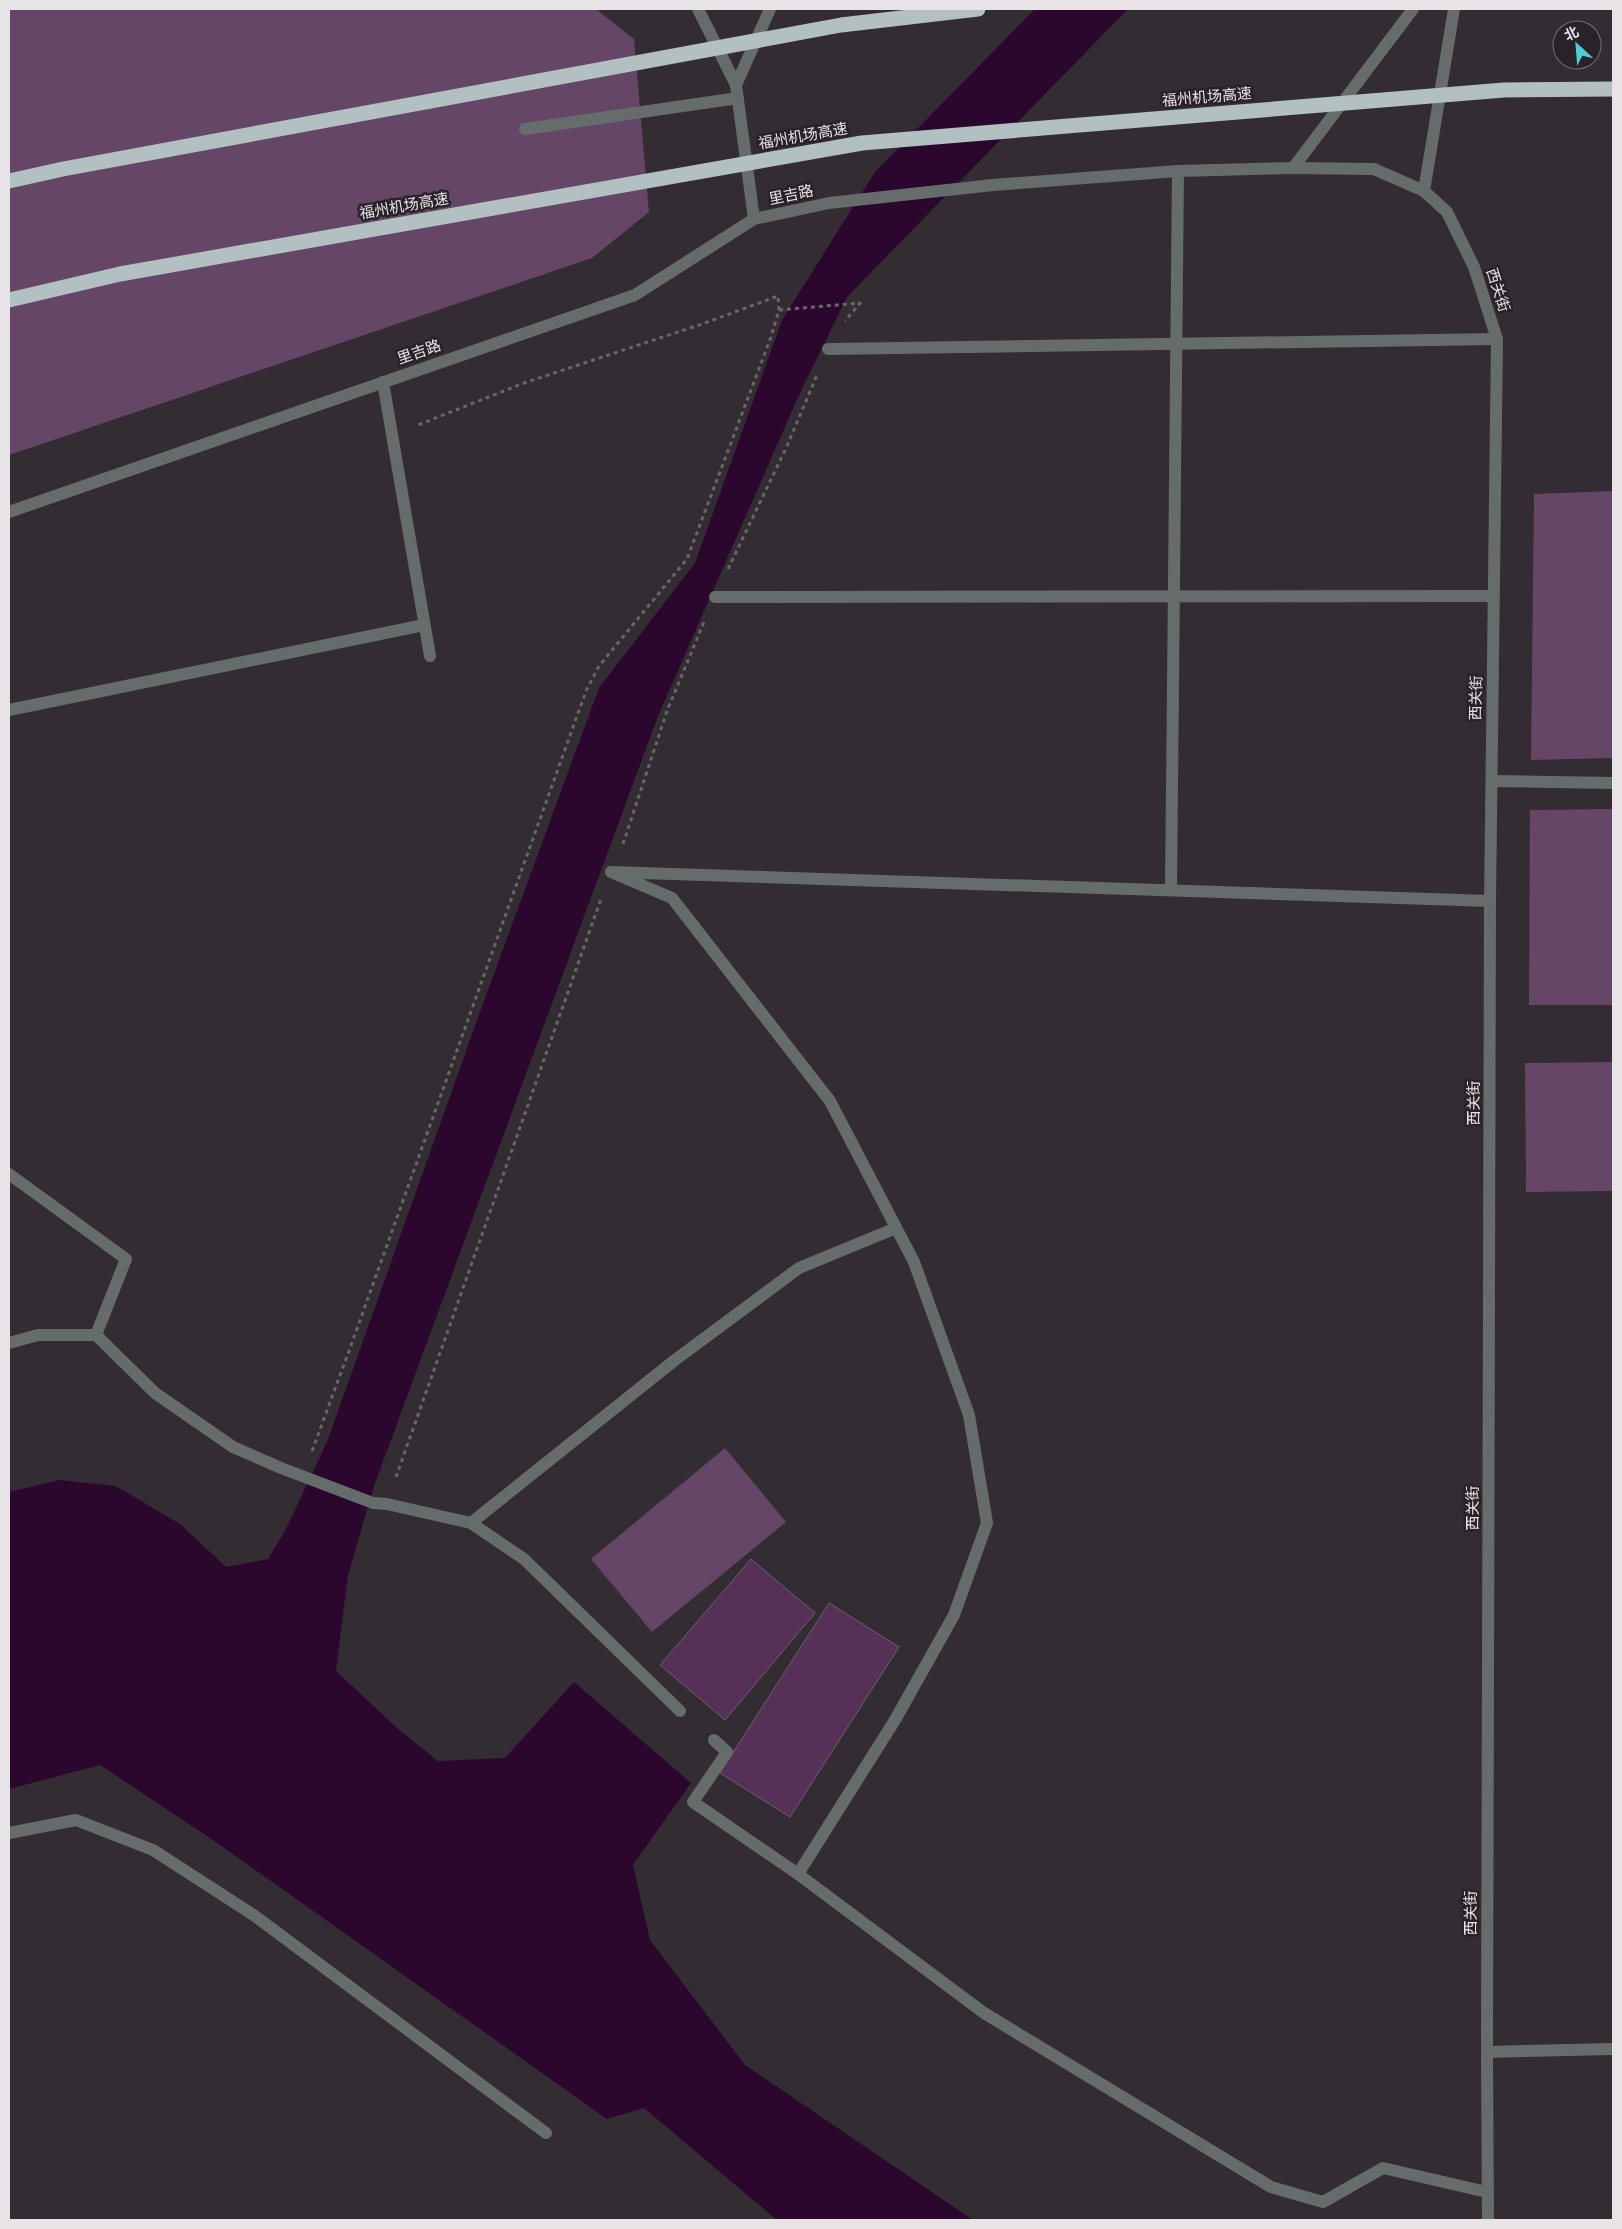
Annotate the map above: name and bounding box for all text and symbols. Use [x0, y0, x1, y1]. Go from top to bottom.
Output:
north arrow [1552, 20, 1602, 70]
text: 北 [1562, 23, 1581, 44]
street label: 福州机场高速 [1161, 84, 1253, 110]
street label: 福州机场高速 [757, 119, 849, 153]
street label: 里吉路 [767, 182, 815, 208]
street label: 福州机场高速 [358, 189, 450, 223]
street label: 西关街 [1482, 266, 1514, 314]
street label: 里吉路 [395, 336, 443, 368]
street label: 西关街 [1467, 675, 1485, 721]
street label: 西关街 [1465, 1080, 1483, 1126]
street label: 西关街 [1464, 1485, 1482, 1531]
street label: 西关街 [1462, 1890, 1480, 1936]

